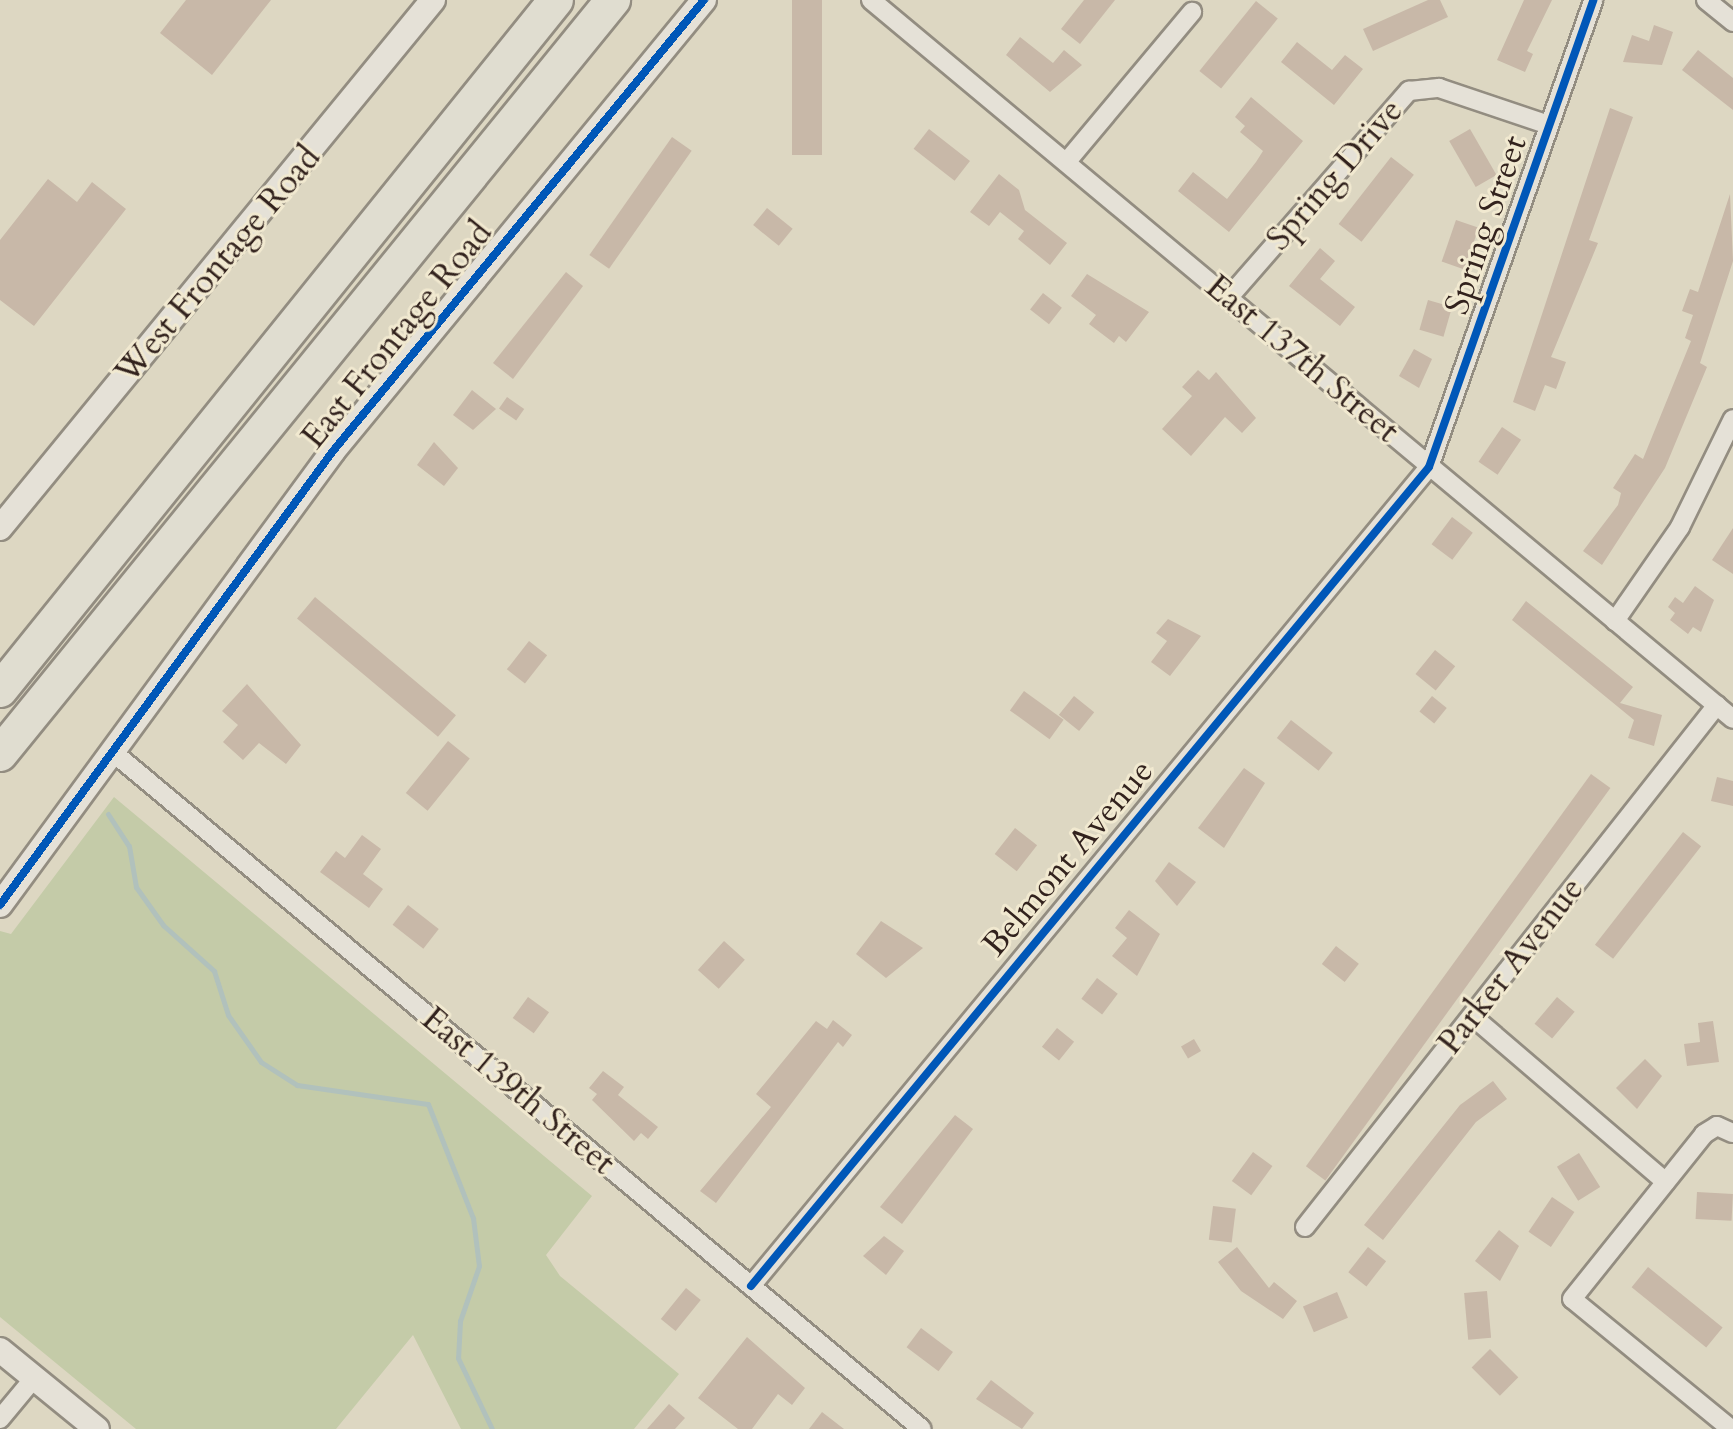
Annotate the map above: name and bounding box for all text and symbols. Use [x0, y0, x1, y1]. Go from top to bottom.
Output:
street label: Spring Drive [1258, 91, 1412, 259]
street label: Spring Street [1436, 130, 1536, 320]
street label: West Frontage Road [107, 138, 329, 392]
street label: East Frontage Road [293, 213, 501, 457]
street label: East 137th Street [1197, 266, 1407, 452]
street label: Belmont Avenue [974, 752, 1162, 964]
street label: Parker Avenue [1429, 870, 1593, 1062]
street label: East 139th Street [413, 998, 623, 1184]

